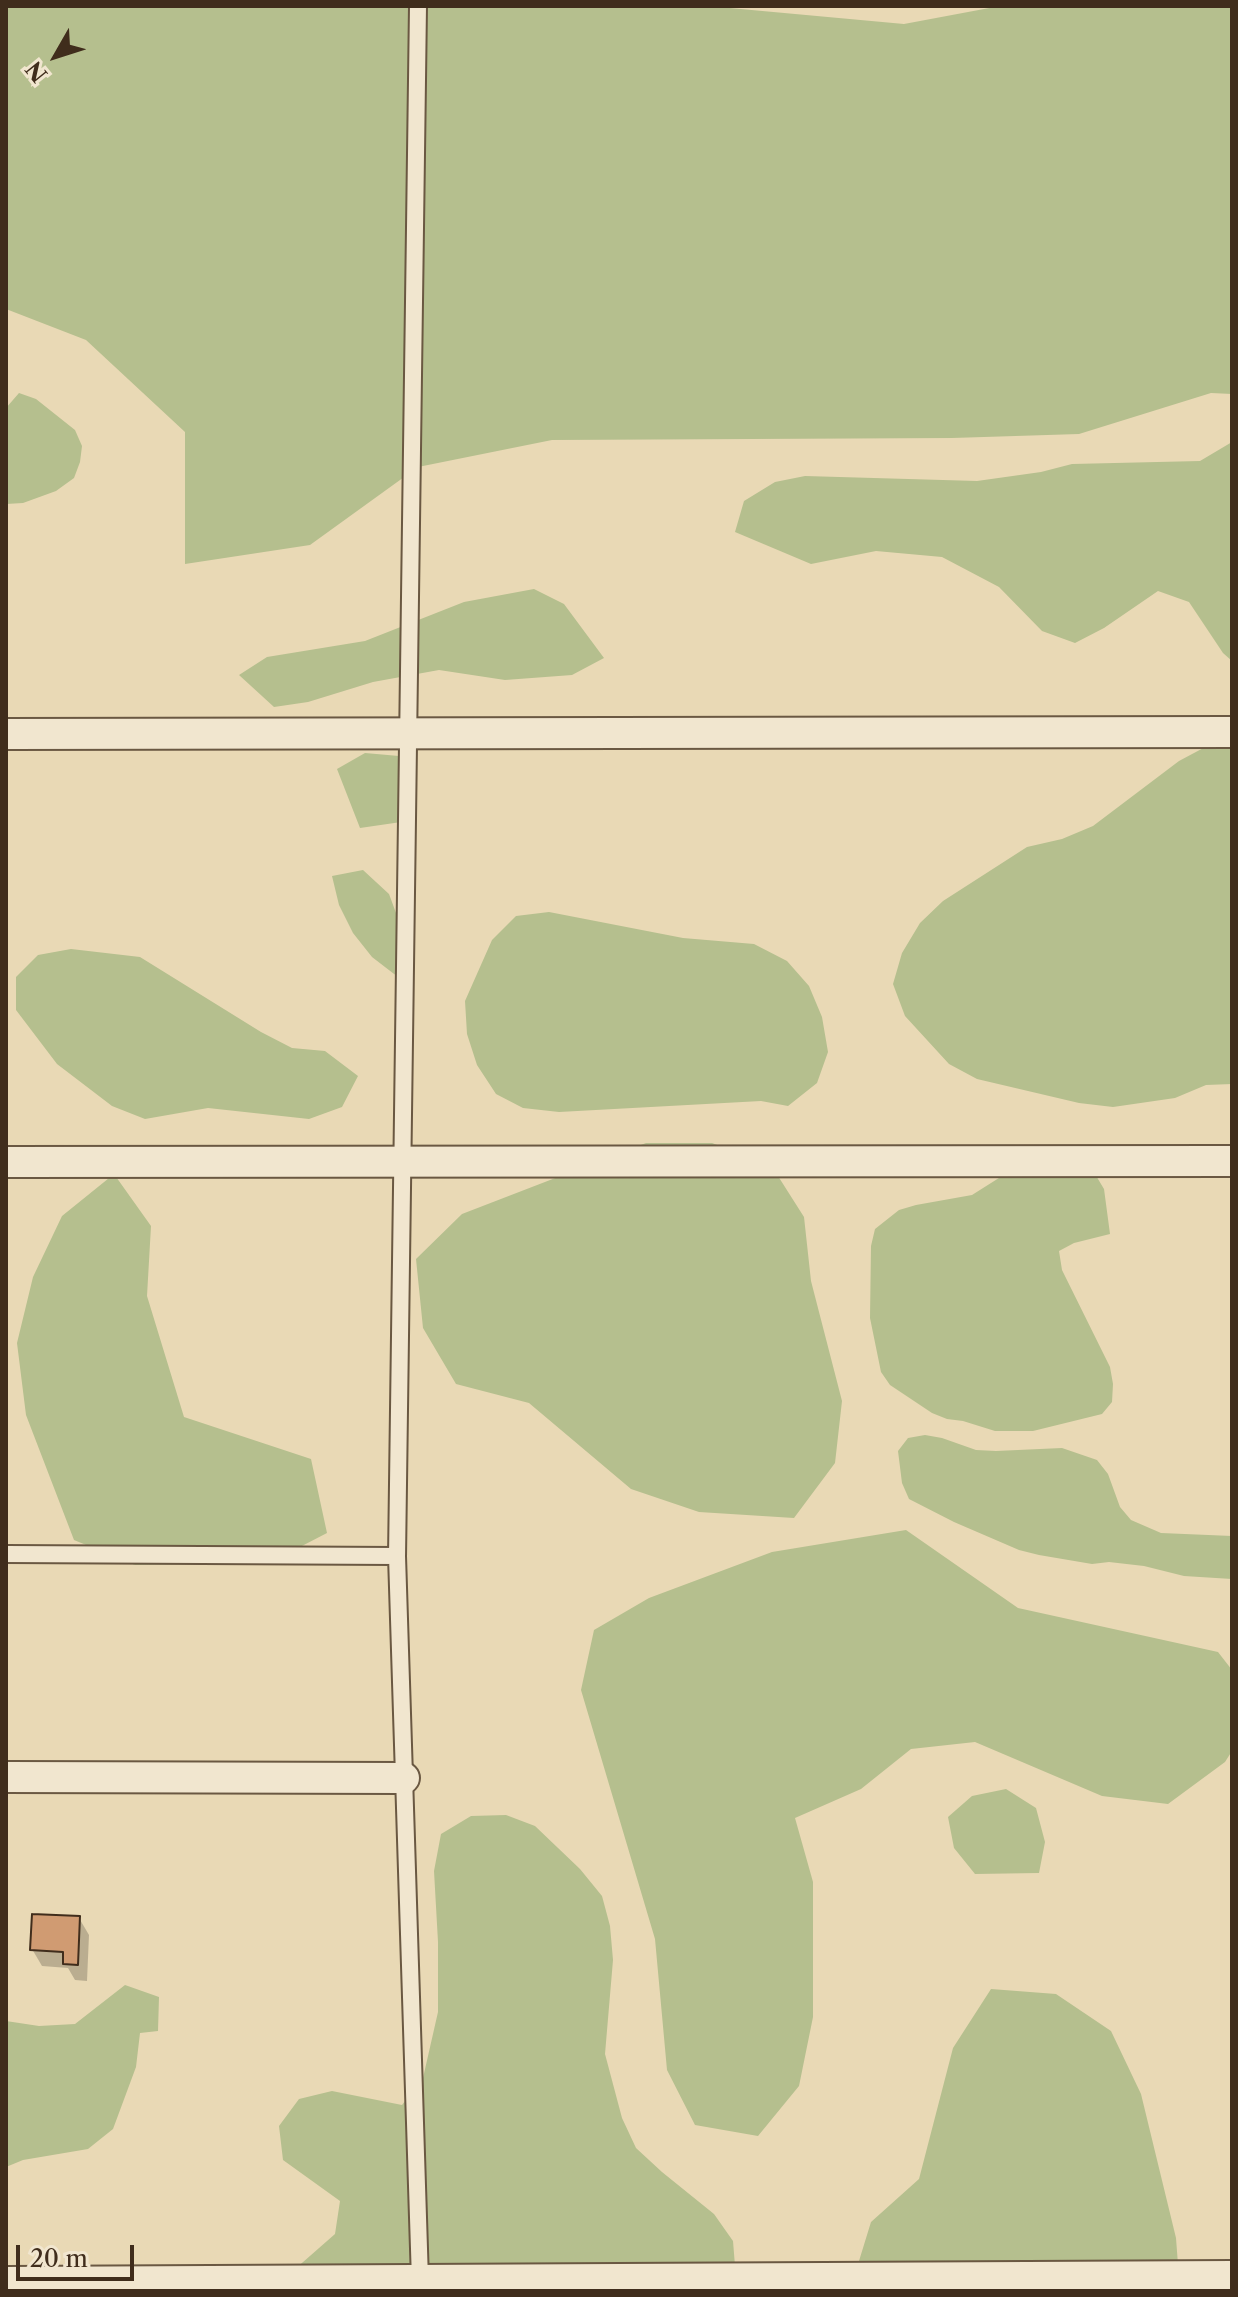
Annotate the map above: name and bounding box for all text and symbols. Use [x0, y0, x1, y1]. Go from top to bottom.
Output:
north arrow [16, 16, 96, 96]
text: N [20, 55, 53, 87]
scale bar [20, 2229, 138, 2279]
text: 20 m [30, 2244, 88, 2273]

